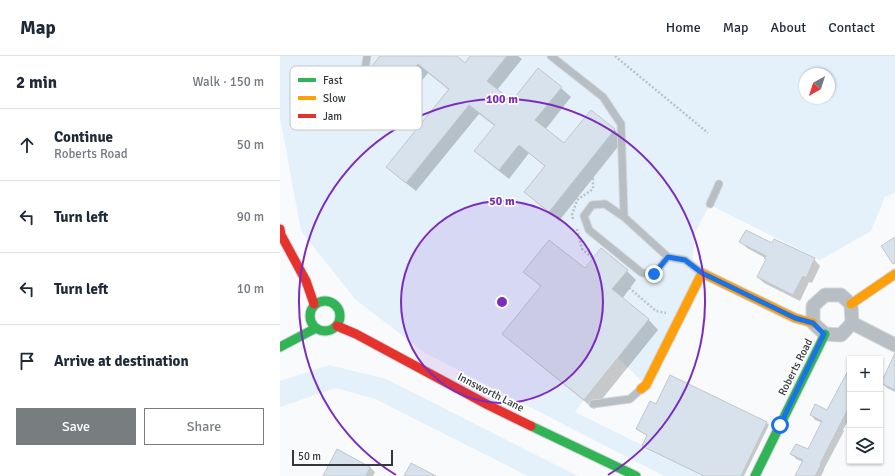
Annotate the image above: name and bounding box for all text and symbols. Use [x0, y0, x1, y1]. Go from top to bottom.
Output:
text: Map [20, 16, 56, 40]
text: Home [666, 19, 701, 36]
text: Map [723, 19, 748, 36]
text: About [770, 19, 806, 36]
text: Contact [828, 19, 875, 36]
legend [290, 66, 422, 130]
north arrow [799, 68, 835, 104]
text: 2 min [16, 72, 57, 93]
text: Walk · 150 m [193, 74, 264, 90]
text: Fast [323, 74, 343, 87]
text: Slow [323, 92, 346, 105]
text: 100 m [486, 92, 518, 107]
text: Jam [323, 110, 342, 123]
text: Continue [54, 128, 113, 146]
icon: ahead [16, 134, 38, 156]
text: 50 m [237, 137, 264, 153]
text: Roberts Road [54, 146, 128, 162]
text: 50 m [489, 194, 515, 209]
icon: left [16, 206, 38, 228]
text: Turn left [54, 208, 108, 226]
text: 90 m [237, 209, 264, 225]
route end [645, 265, 663, 283]
icon: left [16, 278, 38, 300]
text: Turn left [54, 280, 108, 298]
text: 10 m [237, 281, 264, 297]
centre of rings [495, 295, 509, 309]
street label: Roberts Road [775, 336, 815, 398]
icon: arrive [16, 350, 38, 372]
text: Arrive at destination [54, 352, 189, 370]
map controls [847, 356, 883, 464]
button: + [847, 356, 883, 392]
street label: Innsworth Lane [455, 370, 526, 415]
button: − [847, 392, 883, 428]
button: Save [16, 408, 136, 445]
button: Share [144, 408, 264, 445]
route start [771, 416, 789, 434]
button: layers [847, 428, 883, 464]
scale bar [292, 448, 393, 467]
text: 50 m [298, 450, 321, 463]

